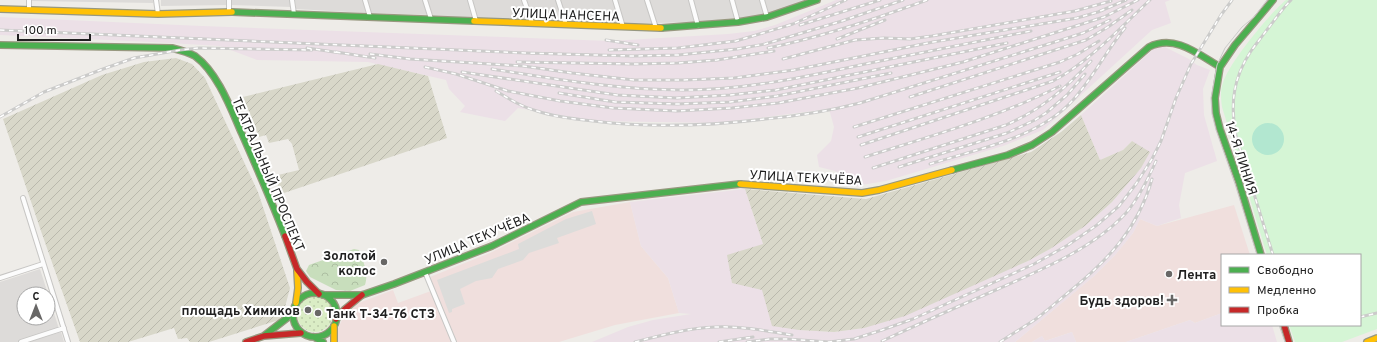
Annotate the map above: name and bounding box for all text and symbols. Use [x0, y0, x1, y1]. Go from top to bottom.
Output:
street label: УЛИЦА НАНСЕНА [512, 6, 620, 26]
scale bar [18, 16, 90, 42]
text: 100 m [24, 23, 57, 39]
street label: ТЕАТРАЛЬНЫЙ ПРОСПЕКТ [227, 94, 309, 254]
street label: 14-Я ЛИНИЯ [1221, 120, 1260, 198]
street label: УЛИЦА ТЕКУЧЁВА [749, 166, 863, 190]
street label: УЛИЦА ТЕКУЧЁВА [422, 209, 533, 269]
place label: Золотой колос [323, 249, 376, 280]
legend [1221, 254, 1361, 326]
marker: Золотой колос [379, 257, 389, 267]
text: Свободно [1257, 263, 1314, 279]
place label: Лента [1177, 268, 1216, 284]
marker: Лента [1164, 269, 1174, 279]
text: Медленно [1257, 283, 1317, 299]
north arrow [16, 286, 56, 326]
text: С [32, 290, 40, 304]
place label: Будь здоров! [1079, 294, 1164, 310]
marker: Будь здоров! [1167, 295, 1177, 305]
text: Пробка [1257, 303, 1299, 319]
place label: площадь Химиков [182, 304, 300, 320]
marker: площадь Химиков [303, 305, 313, 315]
place label: Танк Т-34-76 СТЗ [326, 307, 435, 323]
marker: Танк Т-34-76 СТЗ [313, 308, 323, 318]

